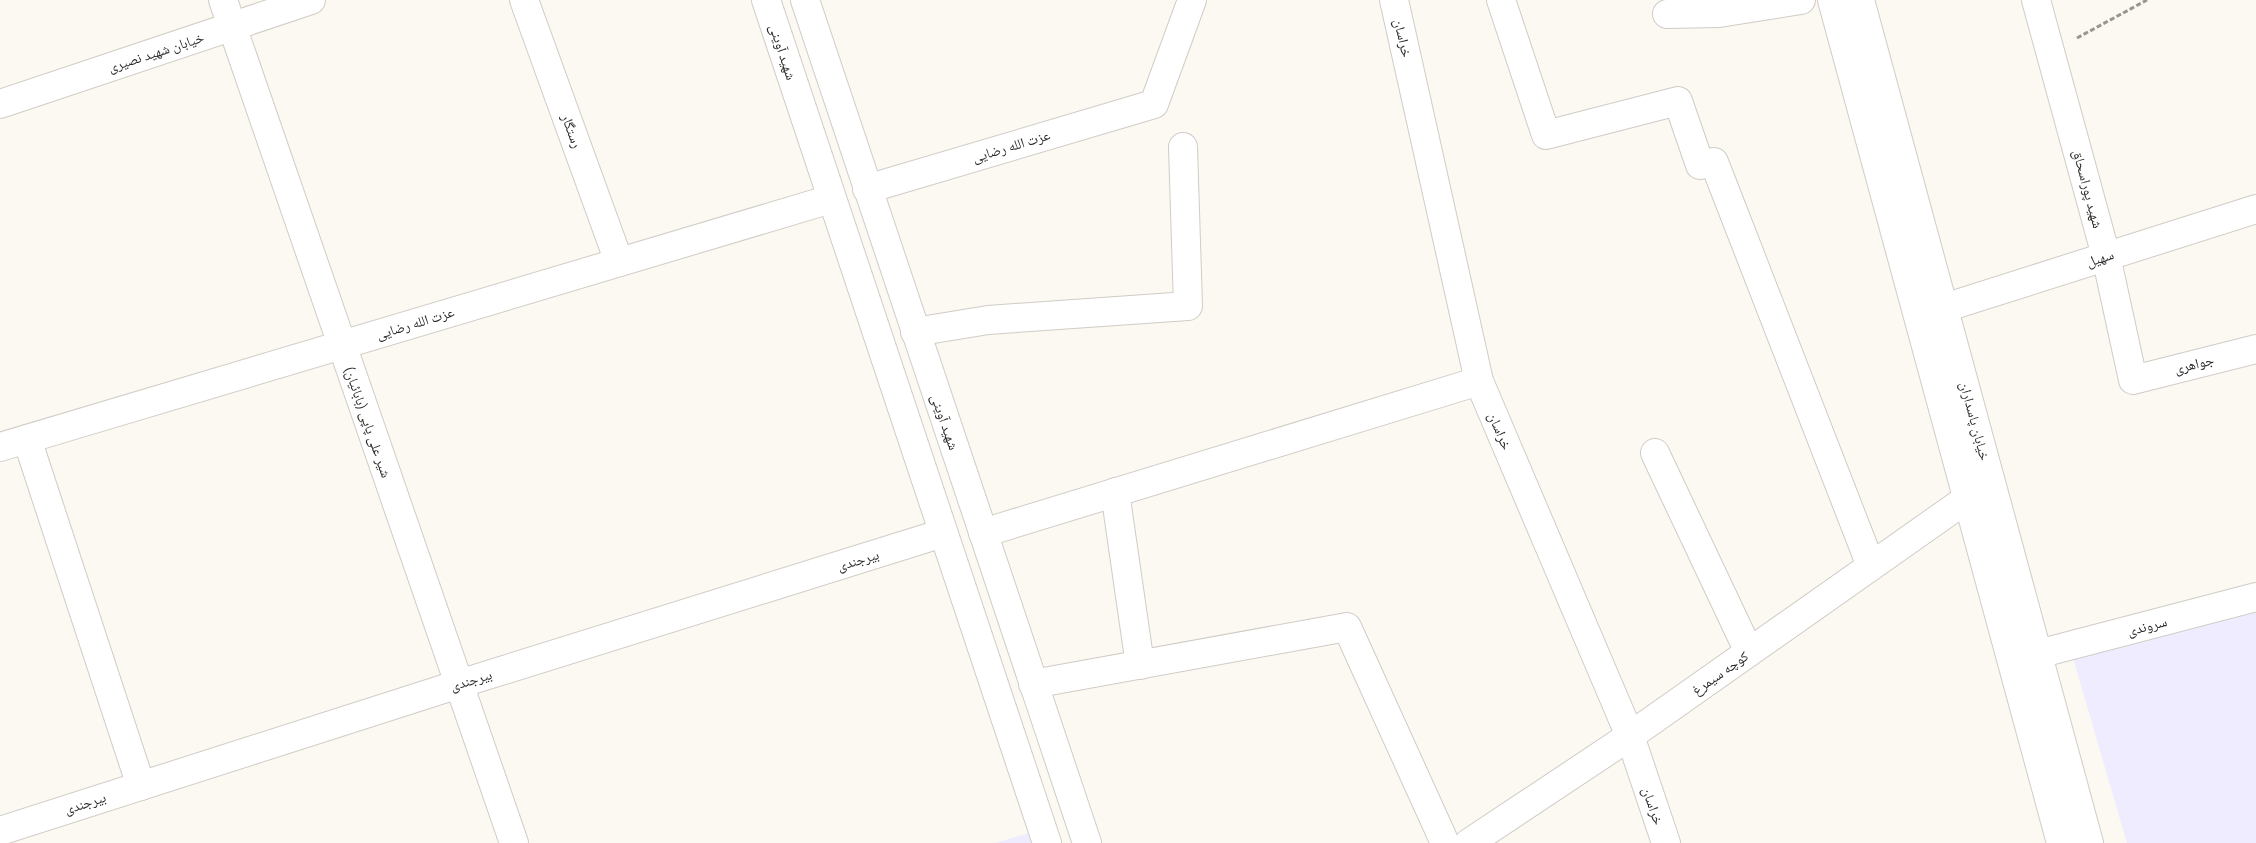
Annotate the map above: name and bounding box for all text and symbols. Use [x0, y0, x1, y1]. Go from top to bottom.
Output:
street label: خراسان [1390, 17, 1415, 59]
street label: شهید آوینی [766, 22, 800, 82]
street label: خیابان شهید نصیری [106, 29, 206, 76]
street label: رستگار [557, 111, 586, 151]
street label: عزت الله رضایی [970, 127, 1052, 166]
street label: شهید پوراسحاق [2069, 148, 2106, 230]
street label: سهیل [2084, 246, 2116, 271]
street label: عزت الله رضایی [374, 304, 456, 343]
street label: جواهری [2173, 351, 2216, 378]
street label: شیر علی پاپی (بابائیان) [340, 364, 395, 480]
street label: خیابان پاسداران [1956, 380, 1993, 462]
street label: شهید آوینی [927, 392, 962, 452]
street label: خراسان [1484, 410, 1515, 452]
street label: بیرجندی [835, 546, 881, 575]
street label: سروندی [2125, 613, 2169, 640]
street label: کوچه سیمرغ [1689, 648, 1752, 700]
street label: بیرجندی [448, 666, 494, 695]
street label: خراسان [1638, 785, 1667, 827]
street label: بیرجندی [62, 789, 108, 818]

